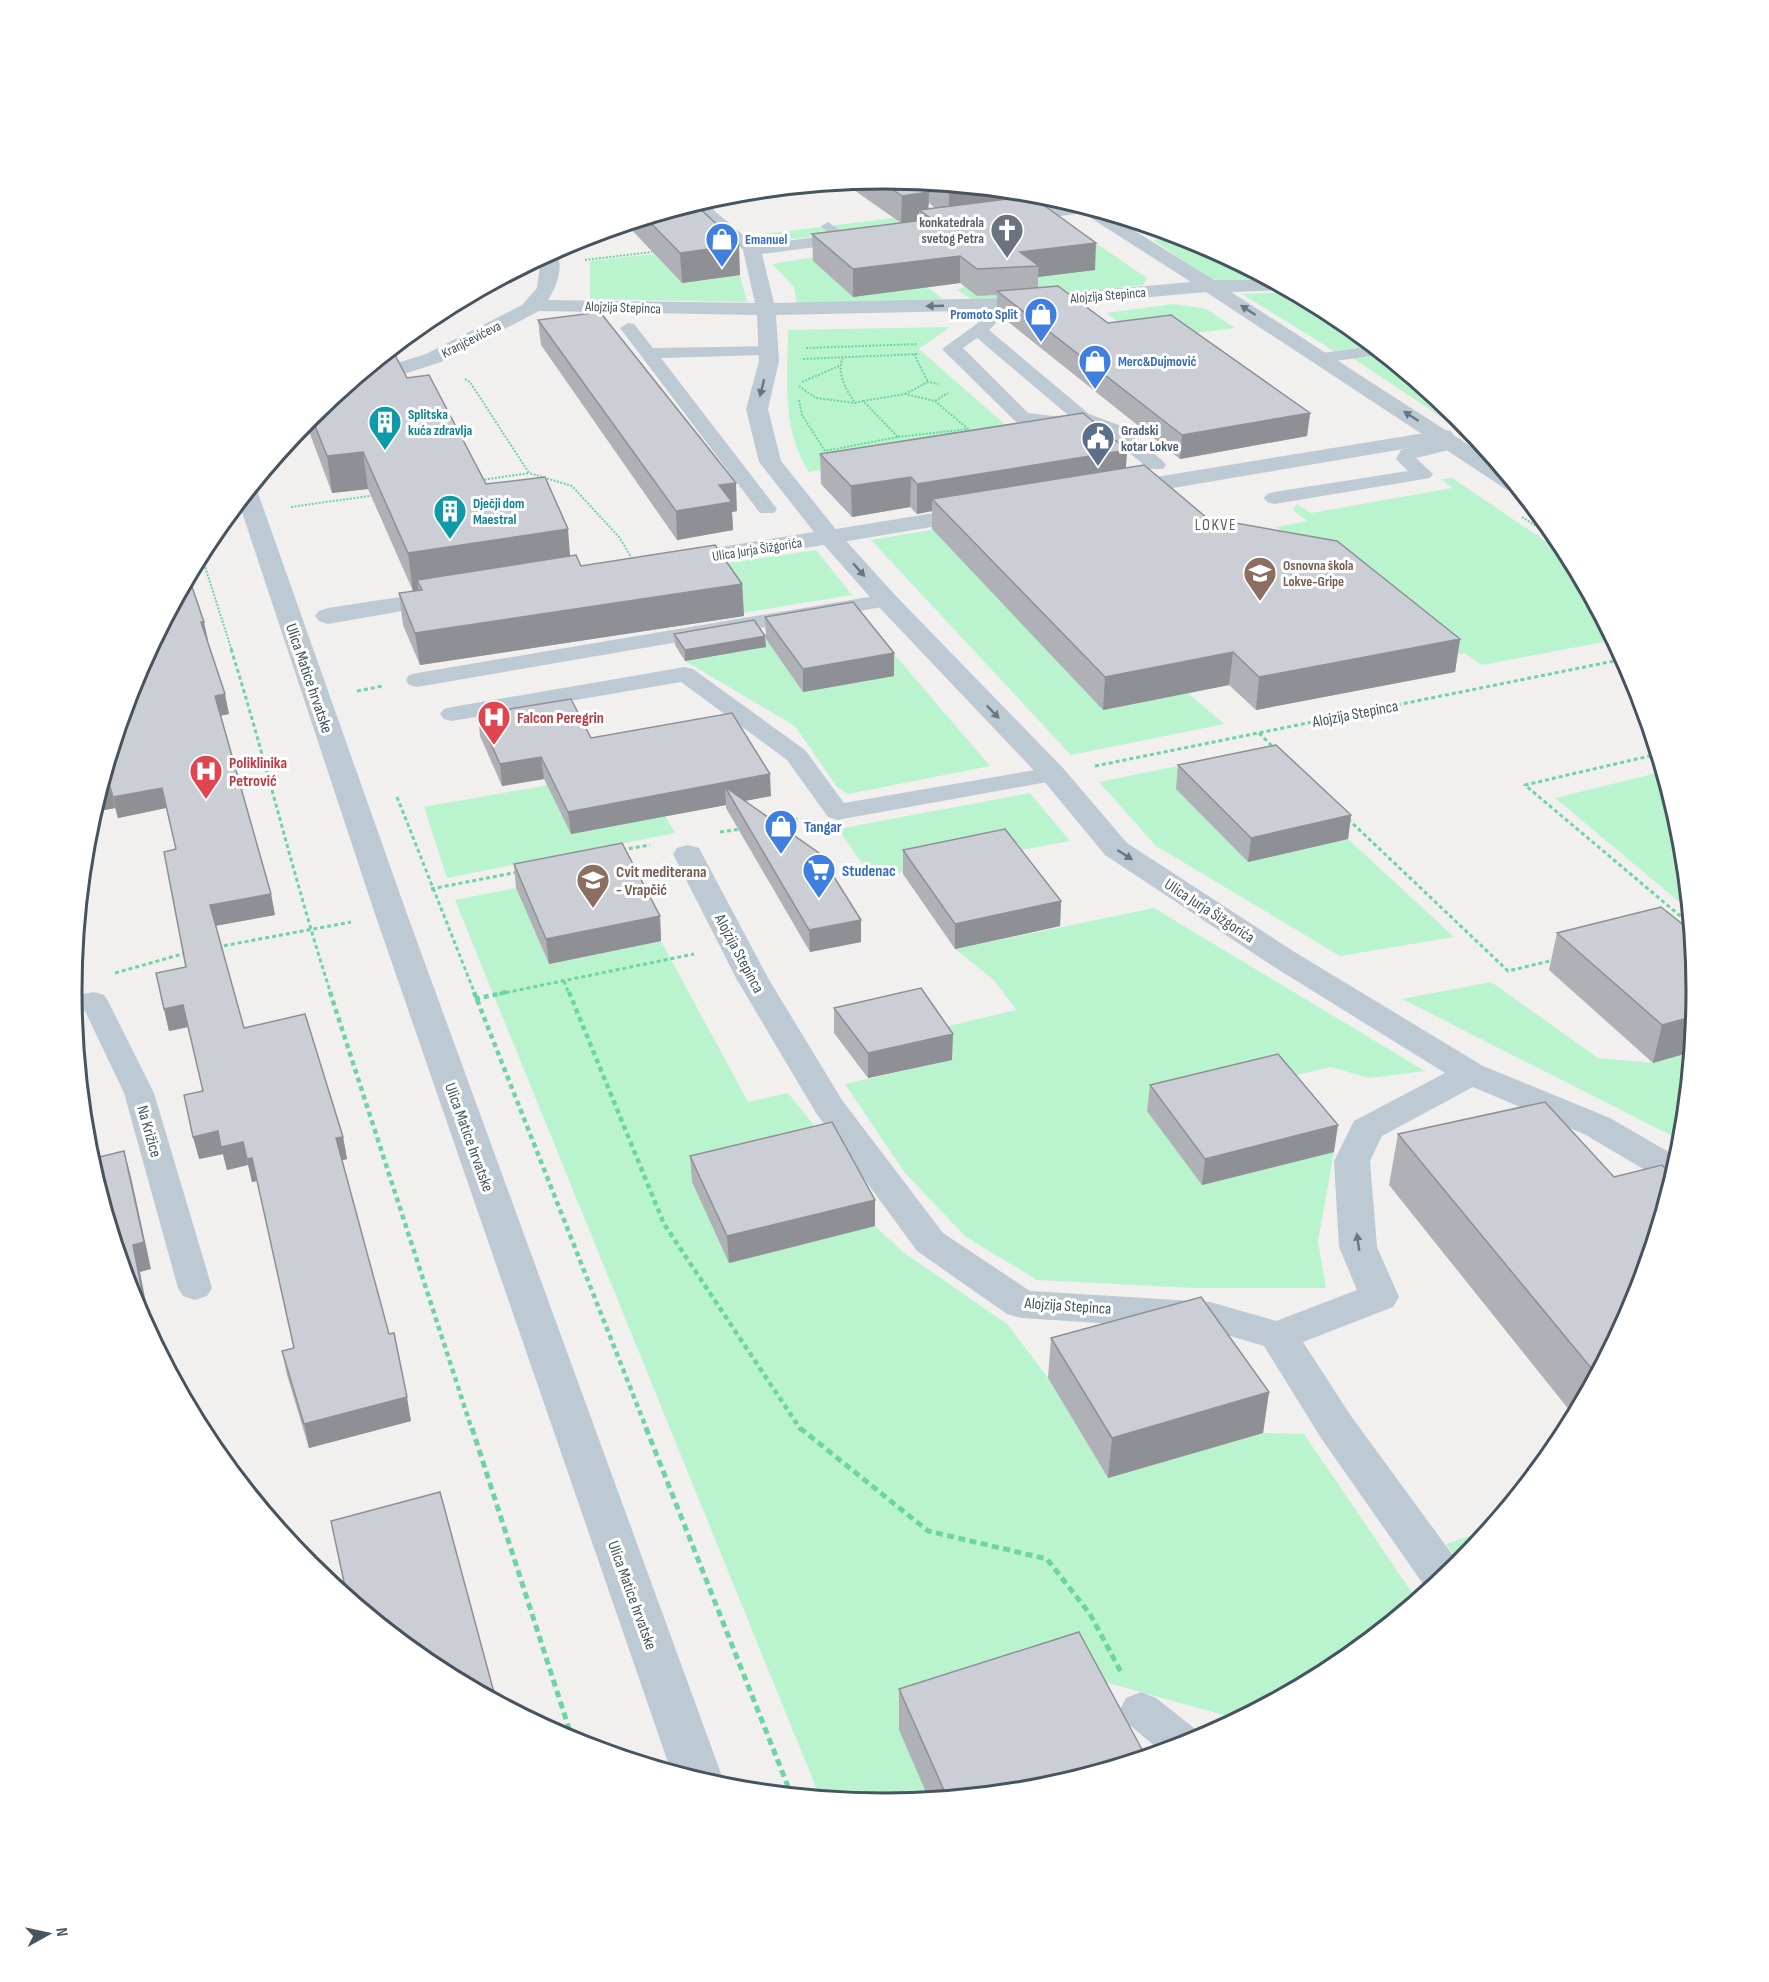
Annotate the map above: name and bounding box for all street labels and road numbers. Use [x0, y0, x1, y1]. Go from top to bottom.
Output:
street label: Alojzija Stepinca [1069, 284, 1147, 307]
street label: Alojzija Stepinca [584, 298, 661, 317]
street label: Kranjčevićeva [439, 317, 504, 362]
street label: Ulica Jurja Šižgorića [711, 534, 803, 565]
street label: Ulica Matice hrvatske [281, 621, 336, 736]
street label: Alojzija Stepinca [1310, 697, 1400, 732]
street label: Ulica Jurja Šižgorića [1161, 875, 1258, 947]
street label: Alojzija Stepinca [709, 910, 767, 996]
street label: Ulica Matice hrvatske [440, 1081, 497, 1195]
street label: Na Križice [132, 1103, 165, 1160]
street label: Alojzija Stepinca [1023, 1294, 1112, 1319]
street label: Ulica Matice hrvatske [603, 1539, 660, 1653]

